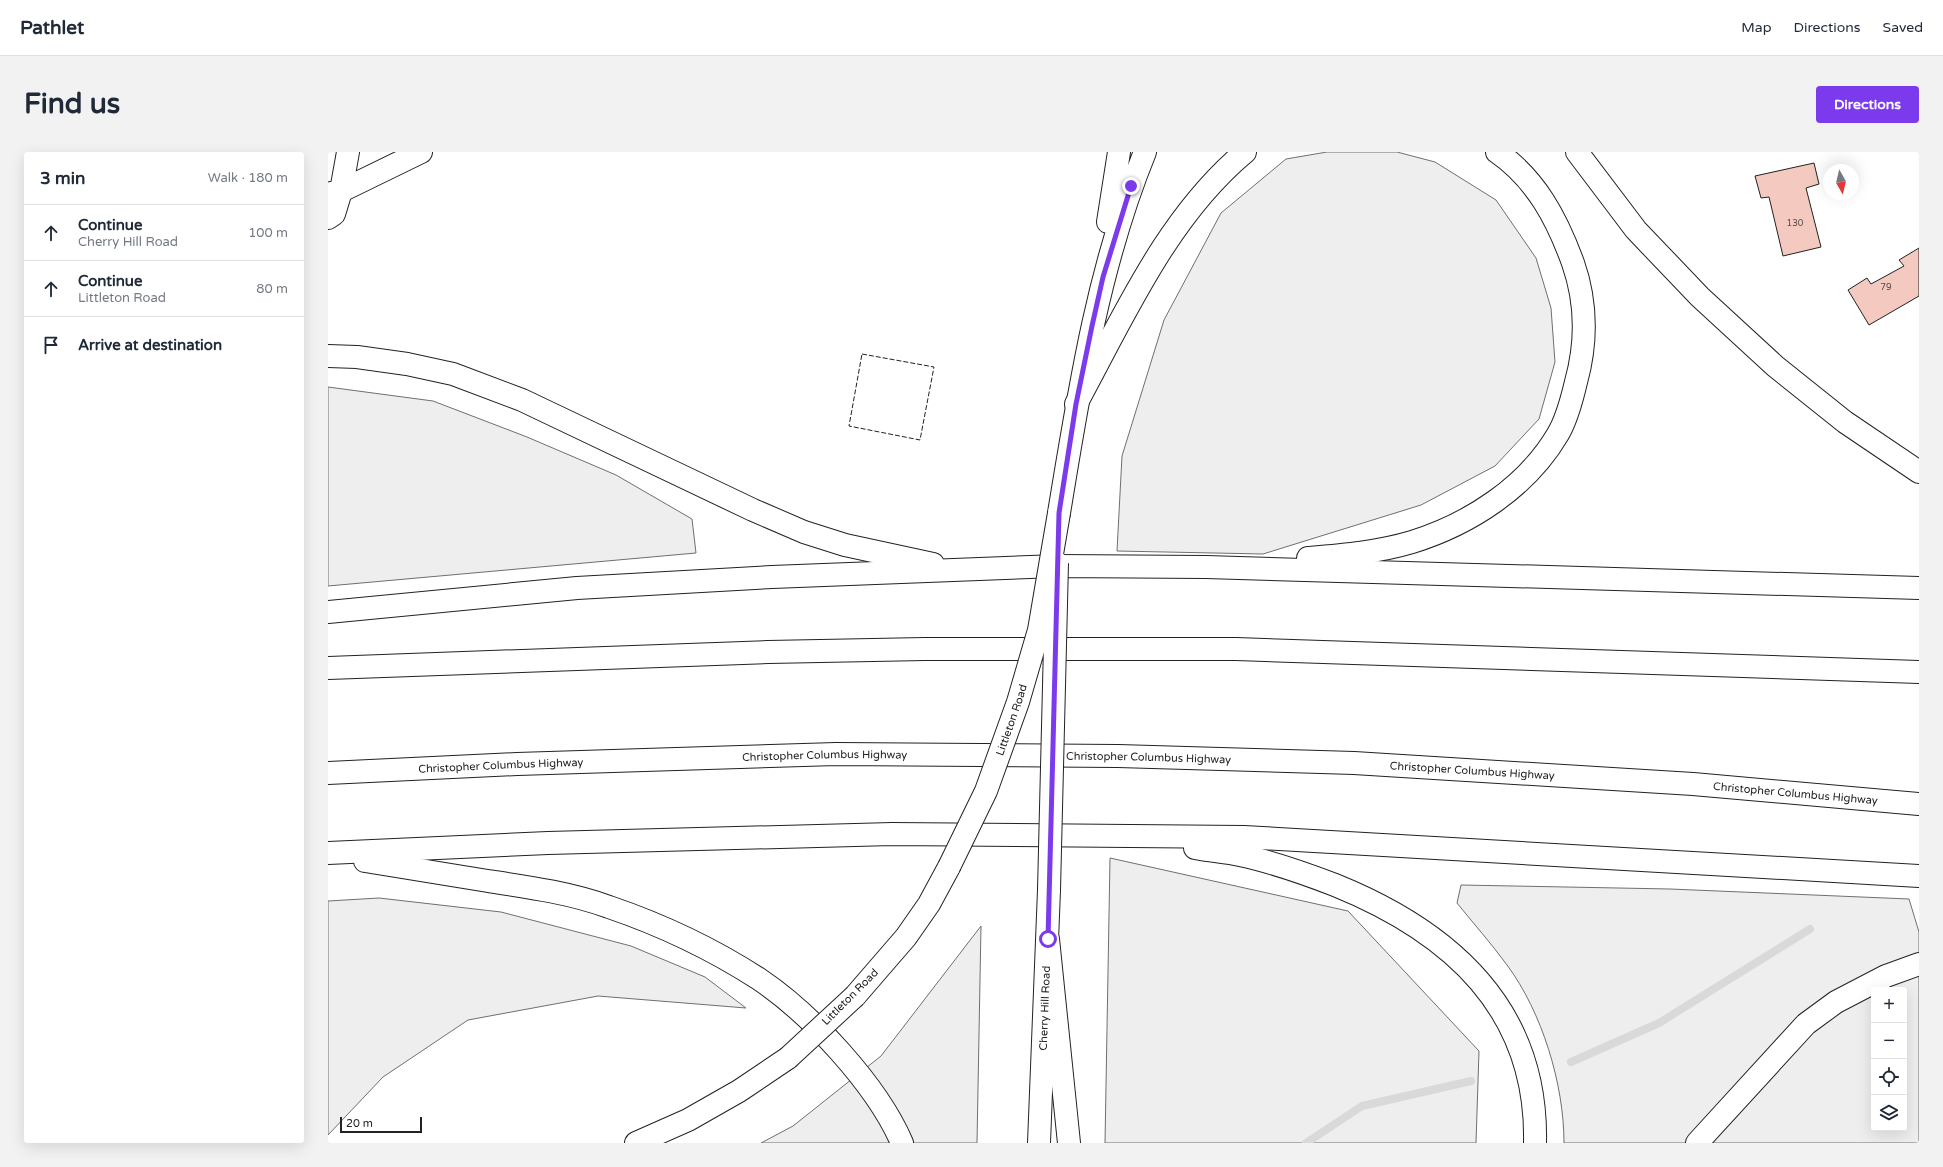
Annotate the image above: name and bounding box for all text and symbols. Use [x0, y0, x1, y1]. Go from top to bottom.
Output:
text: Pathlet [20, 17, 84, 39]
text: Map [1741, 19, 1772, 36]
text: Directions [1794, 19, 1861, 36]
text: Saved [1883, 19, 1923, 36]
button: Directions [1816, 86, 1919, 123]
text: Find us [24, 87, 120, 121]
north arrow [1823, 164, 1859, 200]
text: 3 min [40, 168, 85, 189]
text: Walk · 180 m [208, 170, 288, 186]
route end [1122, 177, 1140, 195]
text: Continue [78, 216, 142, 234]
house number: 130 [1787, 218, 1804, 229]
icon: ahead [40, 222, 62, 244]
text: 100 m [248, 225, 288, 241]
text: Cherry Hill Road [78, 234, 178, 250]
text: Continue [78, 272, 142, 290]
icon: ahead [40, 278, 62, 300]
text: 80 m [256, 281, 288, 297]
house number: 79 [1880, 282, 1892, 293]
text: Littleton Road [78, 290, 166, 306]
icon: arrive [40, 334, 62, 356]
text: Arrive at destination [78, 336, 222, 354]
street label: Littleton Road [993, 683, 1029, 757]
street label: Christopher Columbus Highway [742, 747, 907, 763]
street label: Christopher Columbus Highway [1066, 749, 1231, 766]
street label: Christopher Columbus Highway [418, 755, 584, 775]
street label: Christopher Columbus Highway [1389, 759, 1555, 782]
street label: Christopher Columbus Highway [1713, 779, 1878, 807]
route start [1039, 930, 1057, 948]
street label: Cherry Hill Road [1036, 965, 1053, 1051]
street label: Littleton Road [819, 966, 881, 1028]
map controls [1871, 987, 1907, 1131]
button: + [1871, 987, 1907, 1023]
button: − [1871, 1023, 1907, 1059]
button: locate [1871, 1059, 1907, 1095]
button: layers [1871, 1095, 1907, 1131]
scale bar [340, 1115, 422, 1134]
text: 20 m [346, 1117, 373, 1130]

